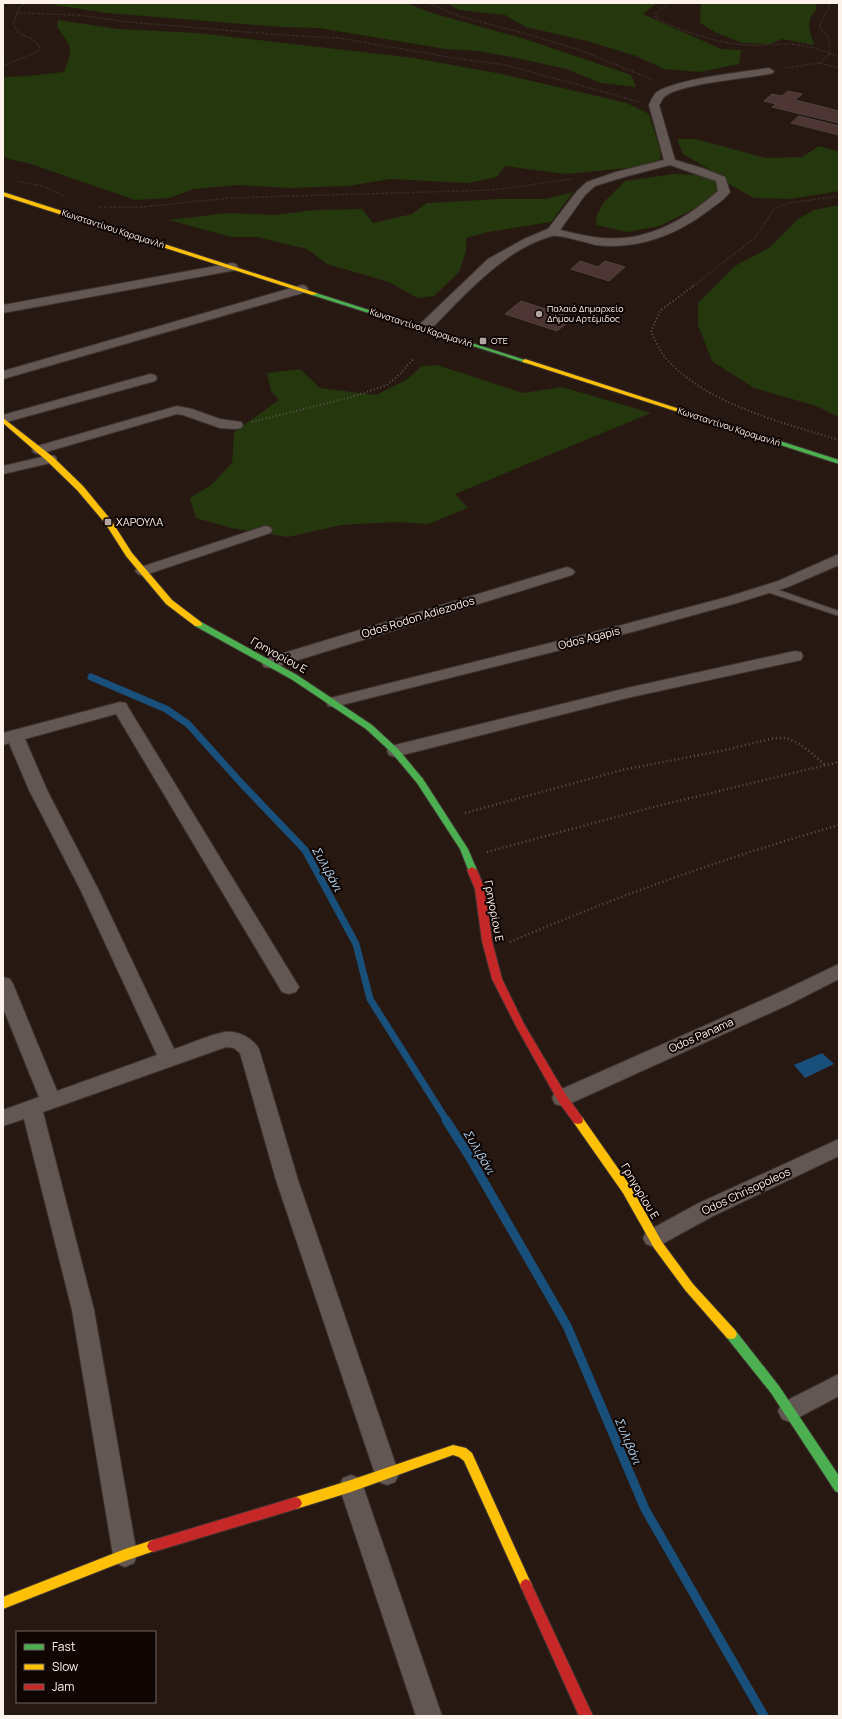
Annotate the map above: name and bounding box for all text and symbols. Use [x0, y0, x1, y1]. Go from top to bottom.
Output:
street label: Κωνσταντίνου Καραμανλή [60, 206, 166, 251]
place label: Παλαιό Δημαρχείο Δήμου Αρτέμιδος [547, 302, 624, 325]
street label: Κωνσταντίνου Καραμανλή [368, 305, 474, 350]
marker: Παλαιό Δημαρχείο Δήμου Αρτέμιδος [534, 309, 544, 319]
place label: ΟΤΕ [491, 334, 508, 347]
marker: ΟΤΕ [478, 336, 488, 346]
street label: Κωνσταντίνου Καραμανλή [676, 404, 782, 449]
place label: ΧΑΡΟΥΛΑ [116, 514, 163, 529]
marker: ΧΑΡΟΥΛΑ [103, 517, 113, 527]
street label: Odos Rodon Adiezodos [360, 592, 476, 641]
street label: Odos Agapis [556, 623, 622, 652]
street label: Γρηγορίου Ε [248, 633, 310, 676]
water label: Συλιβάνι [308, 843, 347, 895]
street label: Γρηγορίου Ε [481, 879, 508, 943]
street label: Odos Panama [666, 1014, 736, 1056]
water label: Συλιβάνι [459, 1126, 500, 1178]
street label: Γρηγορίου Ε [618, 1160, 663, 1221]
street label: Odos Chrisopoleos [699, 1163, 793, 1218]
water label: Συλιβάνι [611, 1415, 646, 1468]
legend [16, 1631, 156, 1703]
text: Fast [52, 1638, 76, 1655]
text: Slow [52, 1658, 78, 1675]
text: Jam [52, 1678, 74, 1695]

